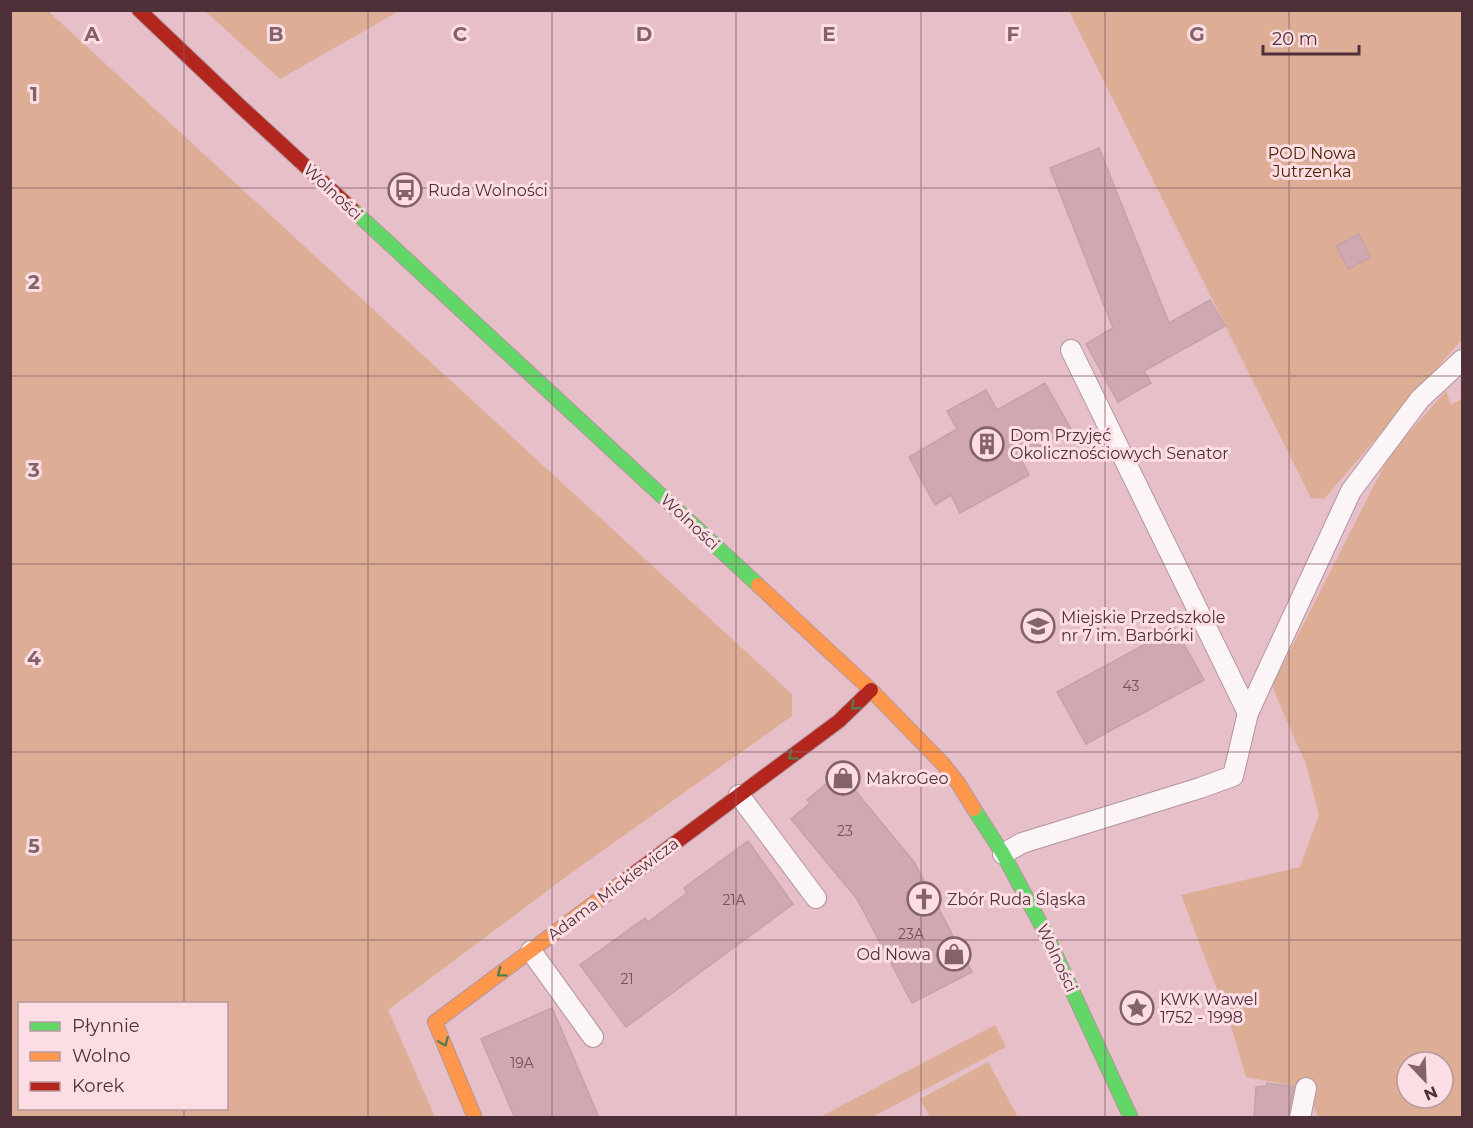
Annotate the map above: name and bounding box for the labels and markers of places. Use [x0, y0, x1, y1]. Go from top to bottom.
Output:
bus stop icon: Ruda Wolności [387, 172, 423, 208]
place label: Ruda Wolności [428, 181, 548, 200]
building icon: Dom Przyjęć Okolicznościowych Senator [969, 426, 1005, 462]
place label: Dom Przyjęć Okolicznościowych Senator [1010, 426, 1229, 463]
school or university icon: Miejskie Przedszkole nr 7 im. Barbórki [1020, 608, 1056, 644]
place label: Miejskie Przedszkole nr 7 im. Barbórki [1061, 608, 1225, 645]
shop icon: MakroGeo [825, 760, 861, 796]
place label: MakroGeo [866, 769, 948, 788]
church icon: Zbór Ruda Śląska [906, 881, 942, 917]
place label: Zbór Ruda Śląska [947, 890, 1086, 909]
shop icon: Od Nowa [936, 936, 972, 972]
place label: Od Nowa [857, 945, 931, 964]
place icon: KWK Wawel 1752 - 1998 [1119, 990, 1155, 1026]
place label: KWK Wawel 1752 - 1998 [1160, 990, 1258, 1027]

